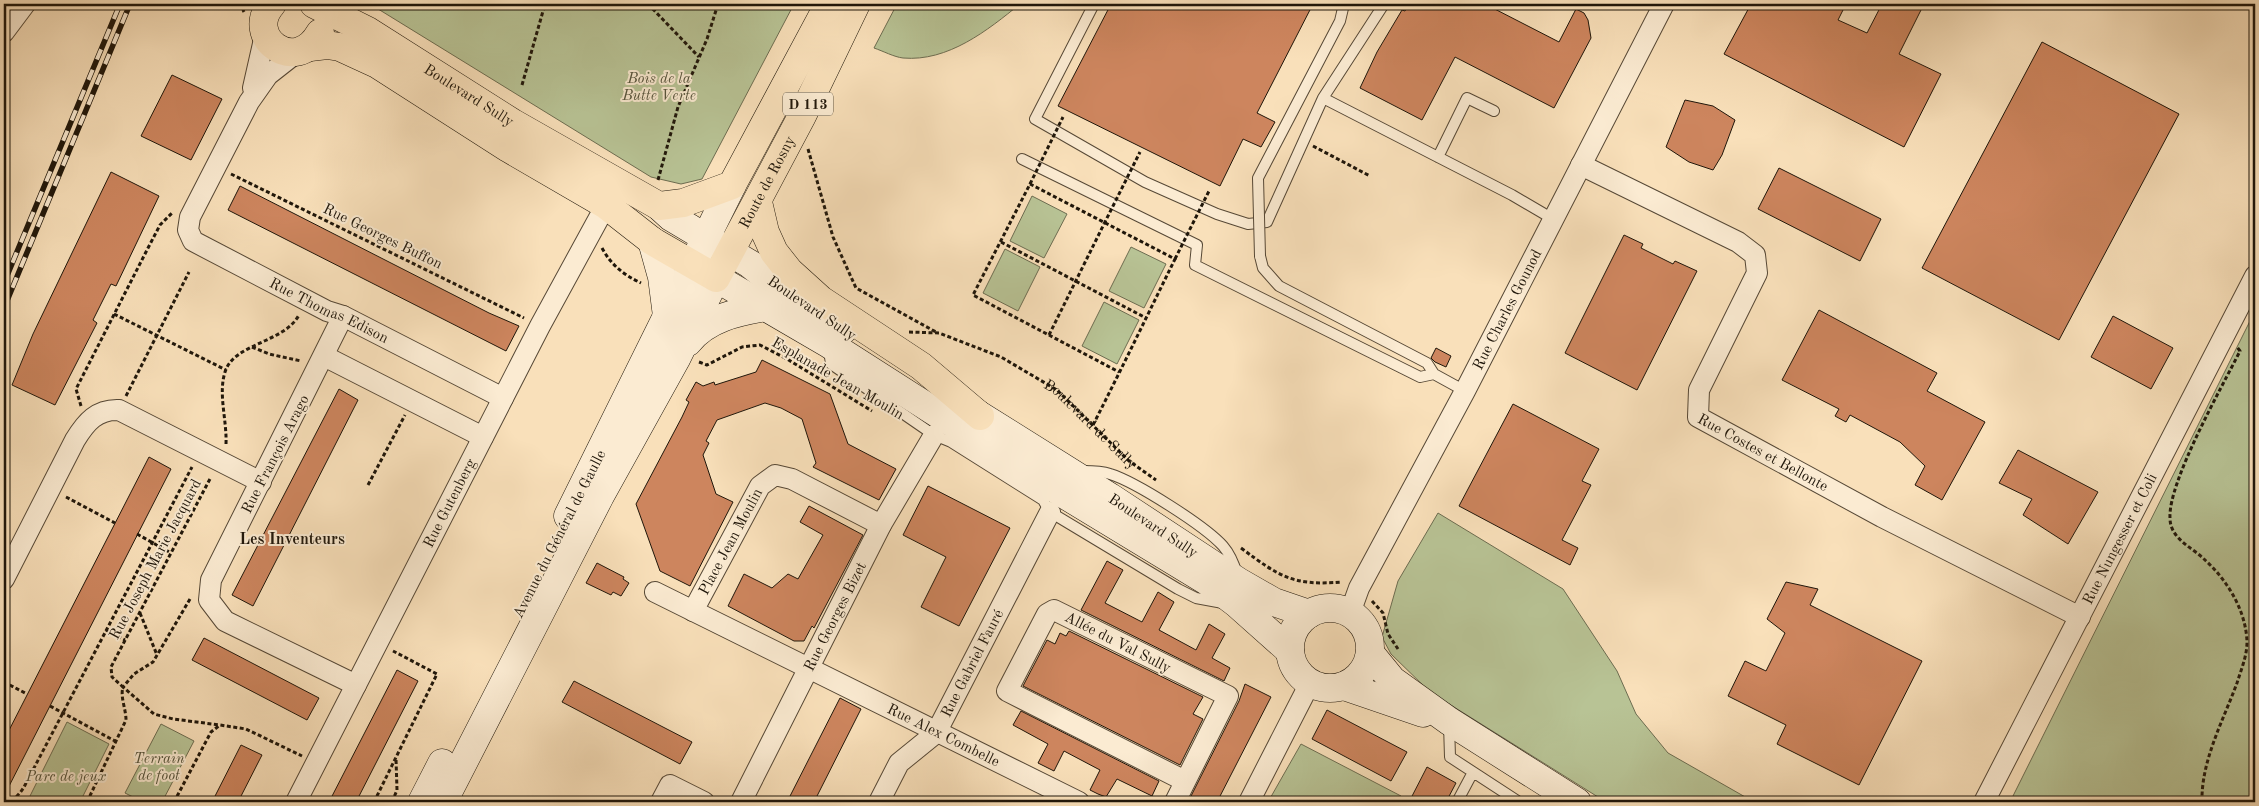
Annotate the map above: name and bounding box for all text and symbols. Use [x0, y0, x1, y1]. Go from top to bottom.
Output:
street label: Boulevard Sully [421, 62, 516, 130]
park label: Bois de la Butte Verte [621, 72, 696, 104]
road number: D 113 [783, 92, 833, 116]
street label: Route de Rosny [738, 134, 799, 231]
street label: Rue Georges Buffon [320, 202, 444, 273]
street label: Rue Charles Gounod [1471, 247, 1545, 373]
street label: Boulevard Sully [764, 274, 858, 344]
street label: Rue Thomas Edison [266, 276, 390, 347]
street label: Esplanade Jean Moulin [769, 335, 906, 423]
street label: Boulevard de Sully [1041, 378, 1139, 473]
street label: Rue François Arago [240, 393, 313, 516]
street label: Rue Costes et Bellonte [1694, 412, 1830, 495]
street label: Avenue du Général de Gaulle [511, 448, 609, 621]
street label: Rue Gutenberg [422, 457, 480, 551]
street label: Rue Nungesser et Coli [2081, 472, 2161, 607]
street label: Rue Joseph Marie Jacquard [108, 477, 205, 642]
street label: Place Jean Moulin [697, 486, 766, 598]
street label: Boulevard Sully [1105, 492, 1200, 562]
district label: Les Inventeurs [239, 532, 345, 548]
street label: Rue Georges Bizet [802, 560, 870, 674]
street label: Rue Gabriel Fauré [939, 608, 1007, 720]
street label: Allée du Val Sully [1062, 610, 1173, 677]
street label: Rue Alex Combelle [884, 702, 1002, 770]
park label: Terrain de foot [133, 752, 185, 784]
park label: Parc de jeux [25, 770, 107, 785]

